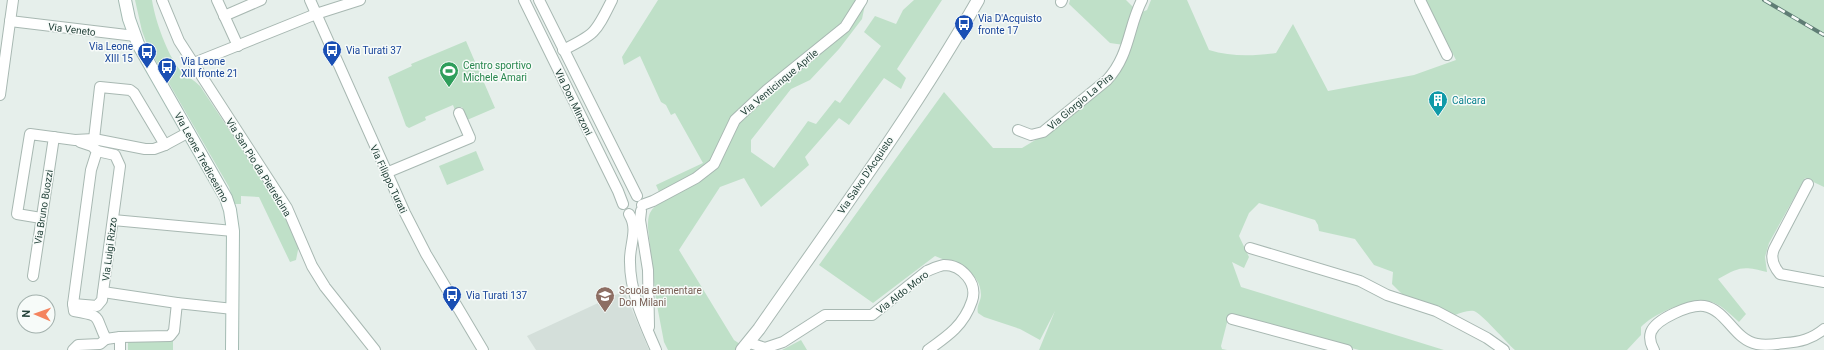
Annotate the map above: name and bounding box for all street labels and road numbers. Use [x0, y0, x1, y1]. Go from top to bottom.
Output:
street label: Via Veneto [48, 21, 97, 38]
street label: Via Venticinque Aprile [739, 47, 820, 118]
street label: Via Don Minzoni [553, 67, 594, 137]
street label: Via Giorgio La Pira [1045, 71, 1115, 132]
street label: Via Leone Tredicesimo [172, 110, 231, 204]
street label: Via San Pio da Pietrelcina [224, 116, 293, 218]
street label: Via Salvo D'Acquisto [836, 134, 895, 216]
street label: Via Filippo Turati [368, 143, 409, 215]
street label: Via Bruno Buozzi [32, 169, 55, 245]
street label: Via Luigi Rizzo [100, 216, 119, 282]
street label: Via Aldo Moro [874, 269, 931, 316]

